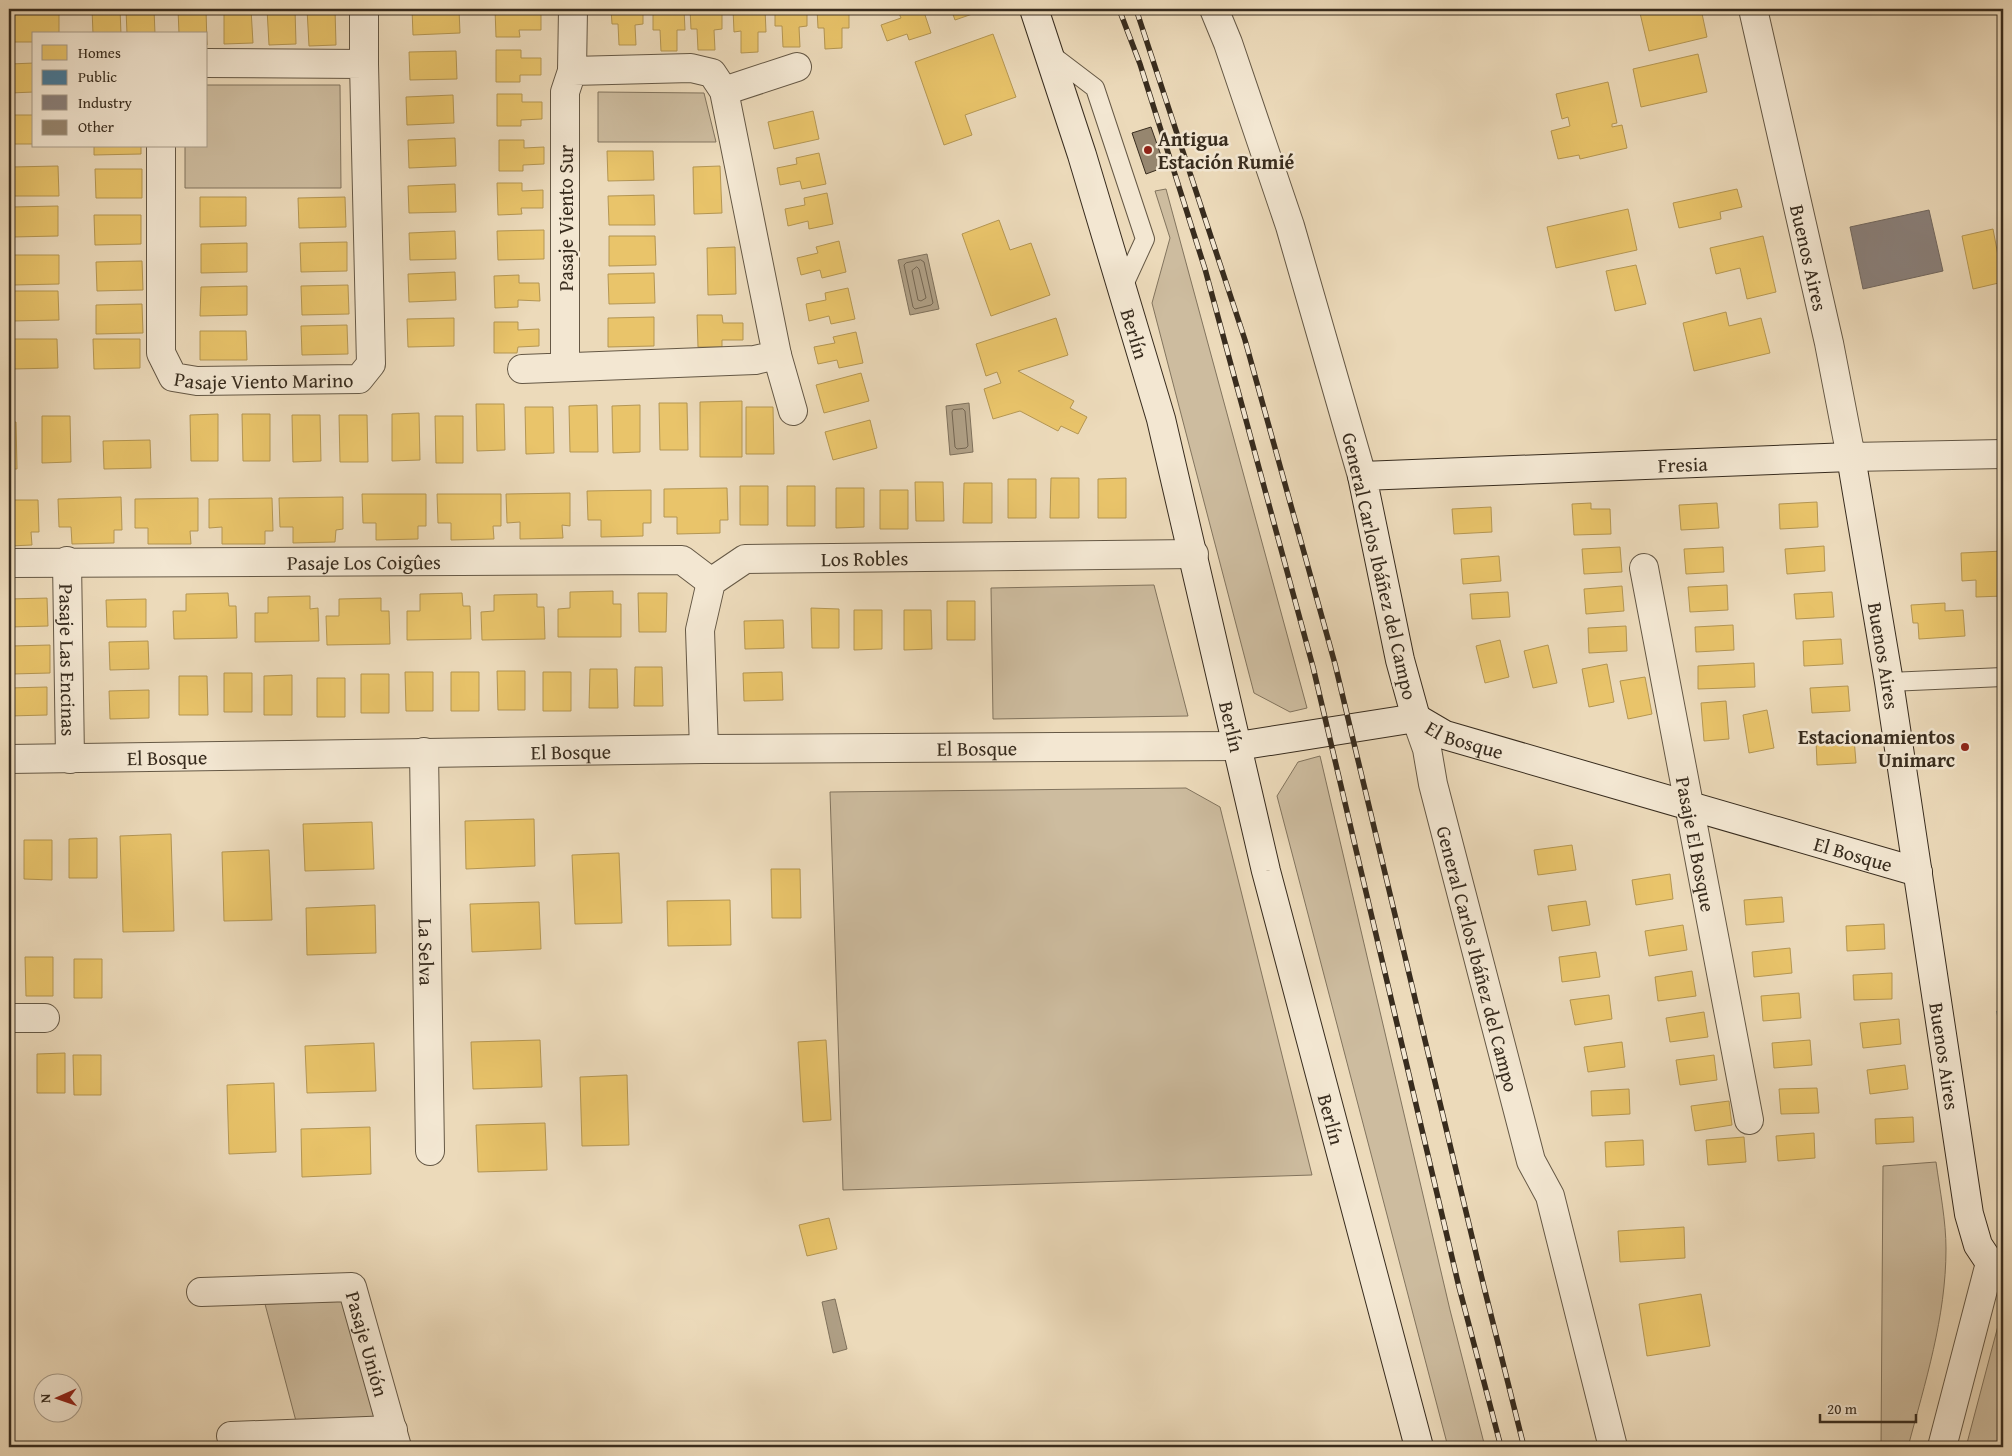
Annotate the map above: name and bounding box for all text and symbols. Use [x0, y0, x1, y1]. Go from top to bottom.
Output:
legend [32, 32, 208, 148]
text: Homes [78, 42, 121, 63]
text: Public [78, 66, 117, 87]
text: Industry [78, 92, 133, 113]
text: Other [78, 116, 114, 137]
place label: Antigua Estación Rumié [1158, 124, 1295, 176]
marker: Antigua Estación Rumié [1142, 144, 1154, 156]
street label: Pasaje Viento Sur [551, 145, 580, 291]
street label: Buenos Aires [1783, 202, 1836, 314]
street label: Berlín [1114, 305, 1157, 362]
street label: Pasaje Viento Marino [172, 363, 354, 396]
street label: General Carlos Ibáñez del Campo [1335, 429, 1425, 703]
street label: Fresia [1657, 448, 1709, 479]
street label: Los Robles [821, 543, 909, 573]
street label: Pasaje Los Coigûes [287, 547, 441, 576]
street label: Pasaje Las Encinas [53, 583, 84, 737]
street label: Buenos Aires [1861, 600, 1907, 712]
street label: Berlín [1212, 698, 1252, 755]
street label: El Bosque [1420, 712, 1507, 766]
place label: Estacionamientos Unimarc [1798, 722, 1955, 774]
street label: El Bosque [937, 733, 1017, 762]
street label: El Bosque [531, 736, 611, 766]
marker: Estacionamientos Unimarc [1959, 741, 1971, 753]
street label: El Bosque [127, 742, 207, 772]
street label: Pasaje El Bosque [1669, 774, 1724, 914]
street label: General Carlos Ibáñez del Campo [1430, 823, 1527, 1095]
street label: El Bosque [1811, 828, 1896, 878]
street label: La Selva [412, 918, 442, 986]
street label: Buenos Aires [1923, 1000, 1968, 1112]
street label: Berlín [1311, 1091, 1353, 1148]
street label: Pasaje Unión [339, 1288, 397, 1400]
north arrow [32, 1374, 82, 1424]
scale bar [1820, 1391, 1916, 1423]
text: N [35, 1393, 55, 1403]
text: 20 m [1827, 1398, 1858, 1419]

